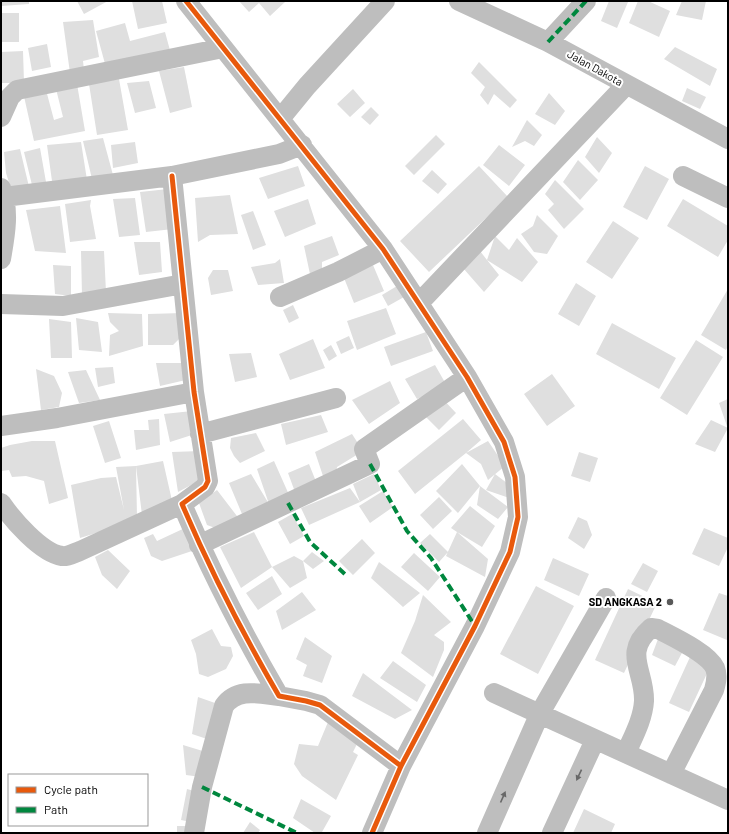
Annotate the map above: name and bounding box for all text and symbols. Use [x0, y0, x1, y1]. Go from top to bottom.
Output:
street label: Jalan Dakota [565, 47, 625, 88]
place label: SD ANGKASA 2 [589, 595, 662, 608]
marker: SD ANGKASA 2 [665, 597, 675, 607]
one-way arrow [576, 769, 582, 781]
legend [8, 774, 148, 826]
text: Cycle path [44, 782, 98, 796]
one-way arrow [500, 791, 506, 803]
text: Path [44, 802, 68, 816]

